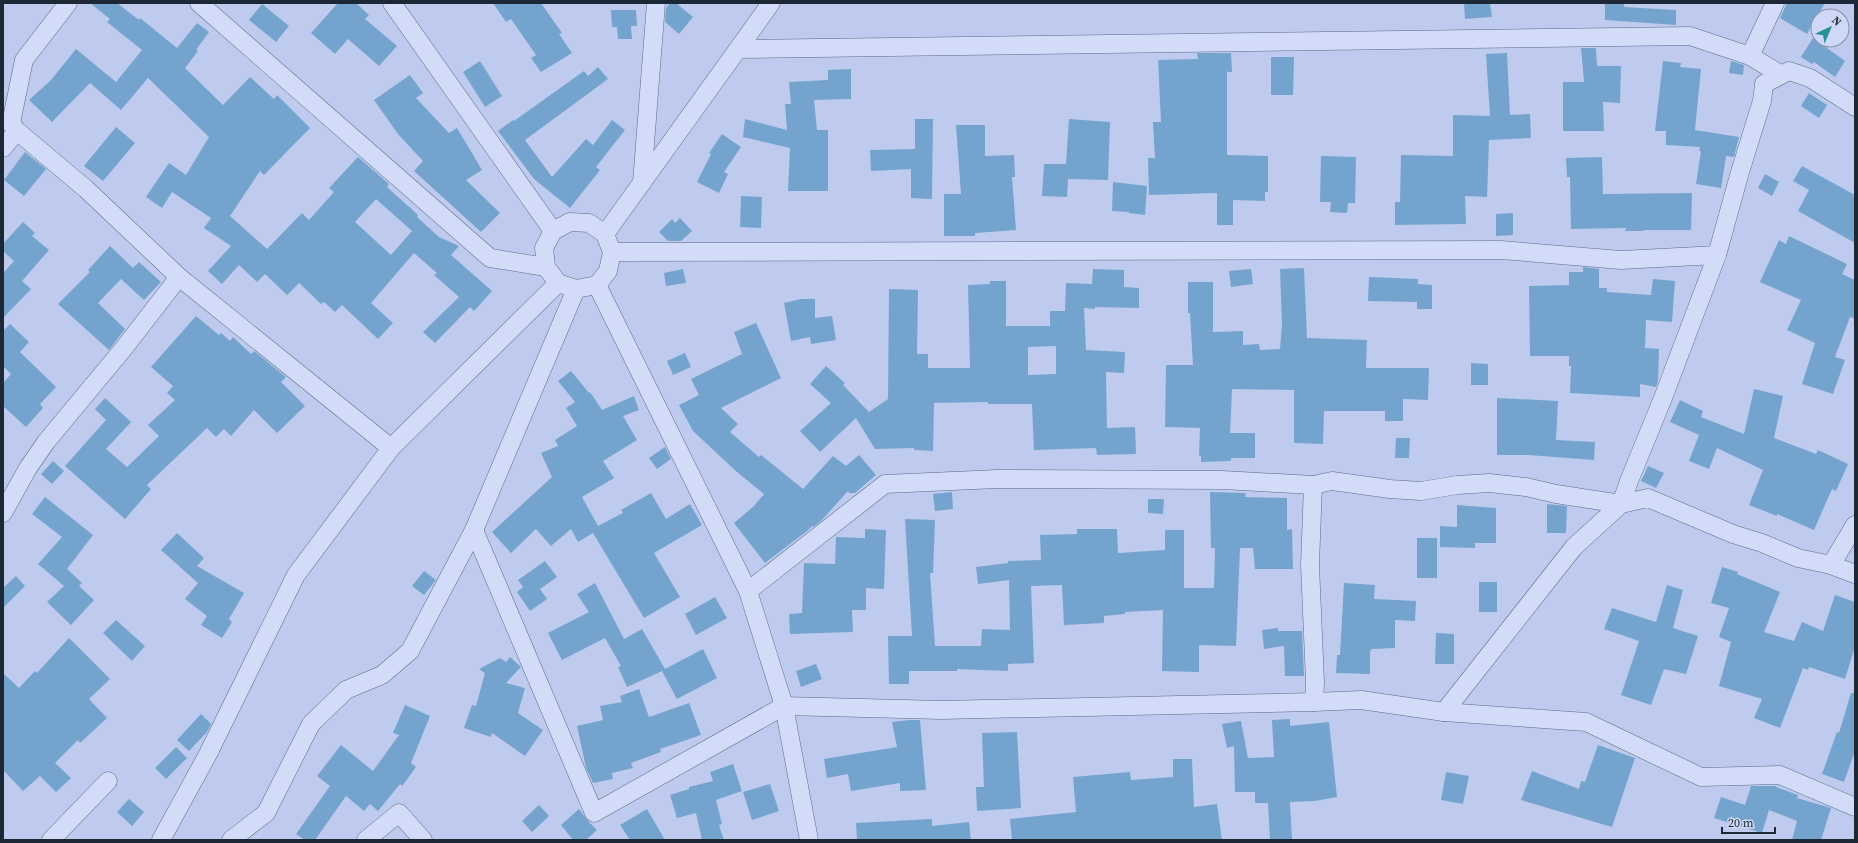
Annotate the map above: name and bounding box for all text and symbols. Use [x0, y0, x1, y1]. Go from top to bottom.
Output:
north arrow [1810, 8, 1850, 48]
text: N [1829, 13, 1845, 29]
scale bar [1722, 809, 1775, 835]
text: 20 m [1728, 815, 1754, 831]

